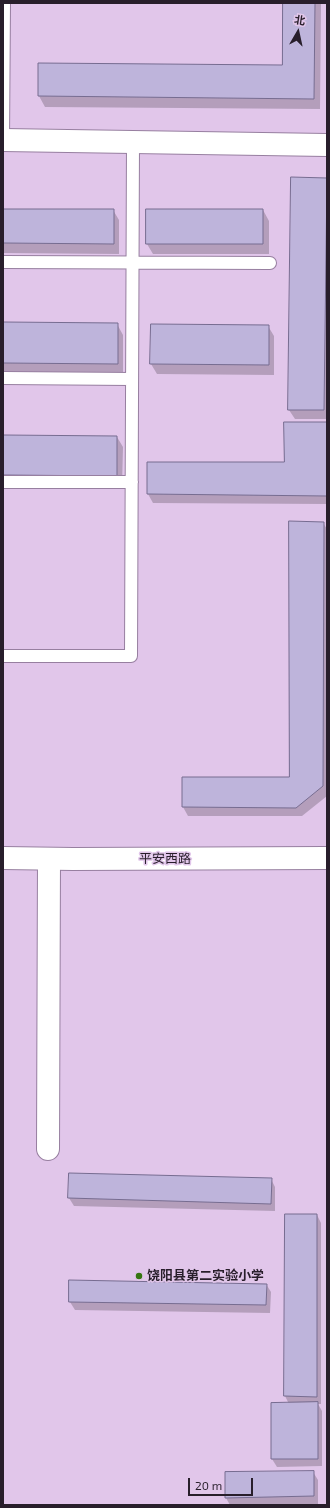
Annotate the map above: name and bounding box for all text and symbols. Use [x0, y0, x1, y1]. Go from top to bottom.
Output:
north arrow [278, 12, 318, 52]
text: 北 [294, 12, 306, 27]
street label: 平安西路 [139, 851, 191, 867]
place label: 饶阳县第二实验小学 [147, 1268, 264, 1284]
marker: 饶阳县第二实验小学 [134, 1271, 144, 1281]
scale bar [190, 1470, 255, 1496]
text: 20 m [195, 1478, 222, 1492]

